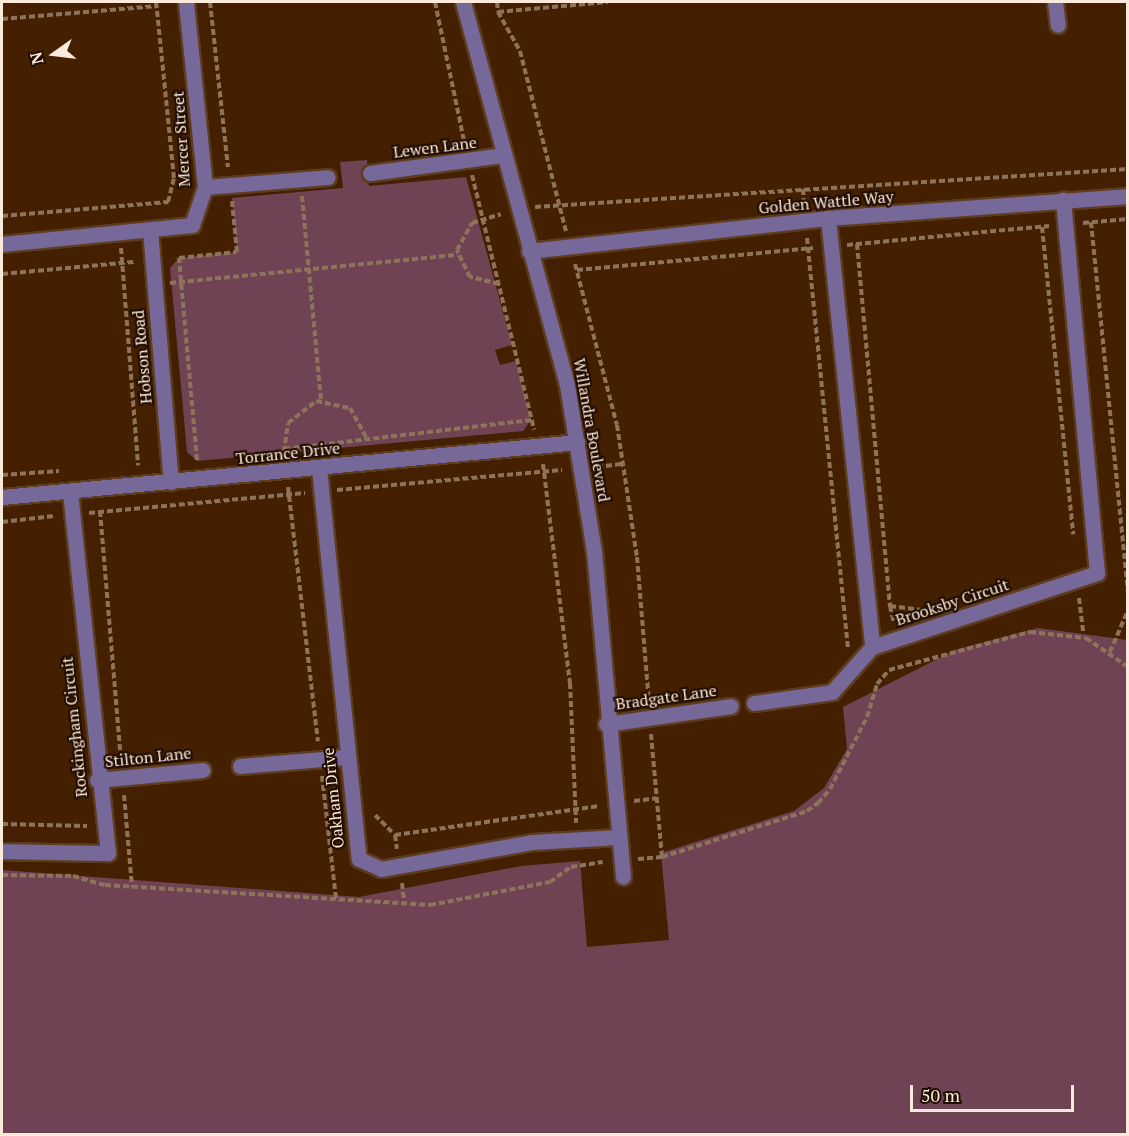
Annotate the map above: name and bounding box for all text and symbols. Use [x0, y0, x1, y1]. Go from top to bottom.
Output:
north arrow [24, 24, 84, 84]
text: N [24, 50, 49, 67]
street label: Mercer Street [168, 90, 194, 188]
street label: Lewen Lane [392, 132, 478, 162]
street label: Golden Wattle Way [758, 187, 894, 217]
street label: Hobson Road [128, 309, 156, 405]
street label: Willandra Boulevard [570, 357, 614, 503]
street label: Torrance Drive [235, 438, 341, 468]
street label: Brooksby Circuit [893, 575, 1011, 629]
street label: Rockingham Circuit [57, 656, 91, 798]
street label: Bradgate Lane [614, 680, 718, 714]
street label: Stilton Lane [104, 743, 192, 771]
street label: Oakham Drive [318, 747, 348, 849]
scale bar [913, 1073, 1076, 1111]
text: 50 m [921, 1083, 960, 1107]

